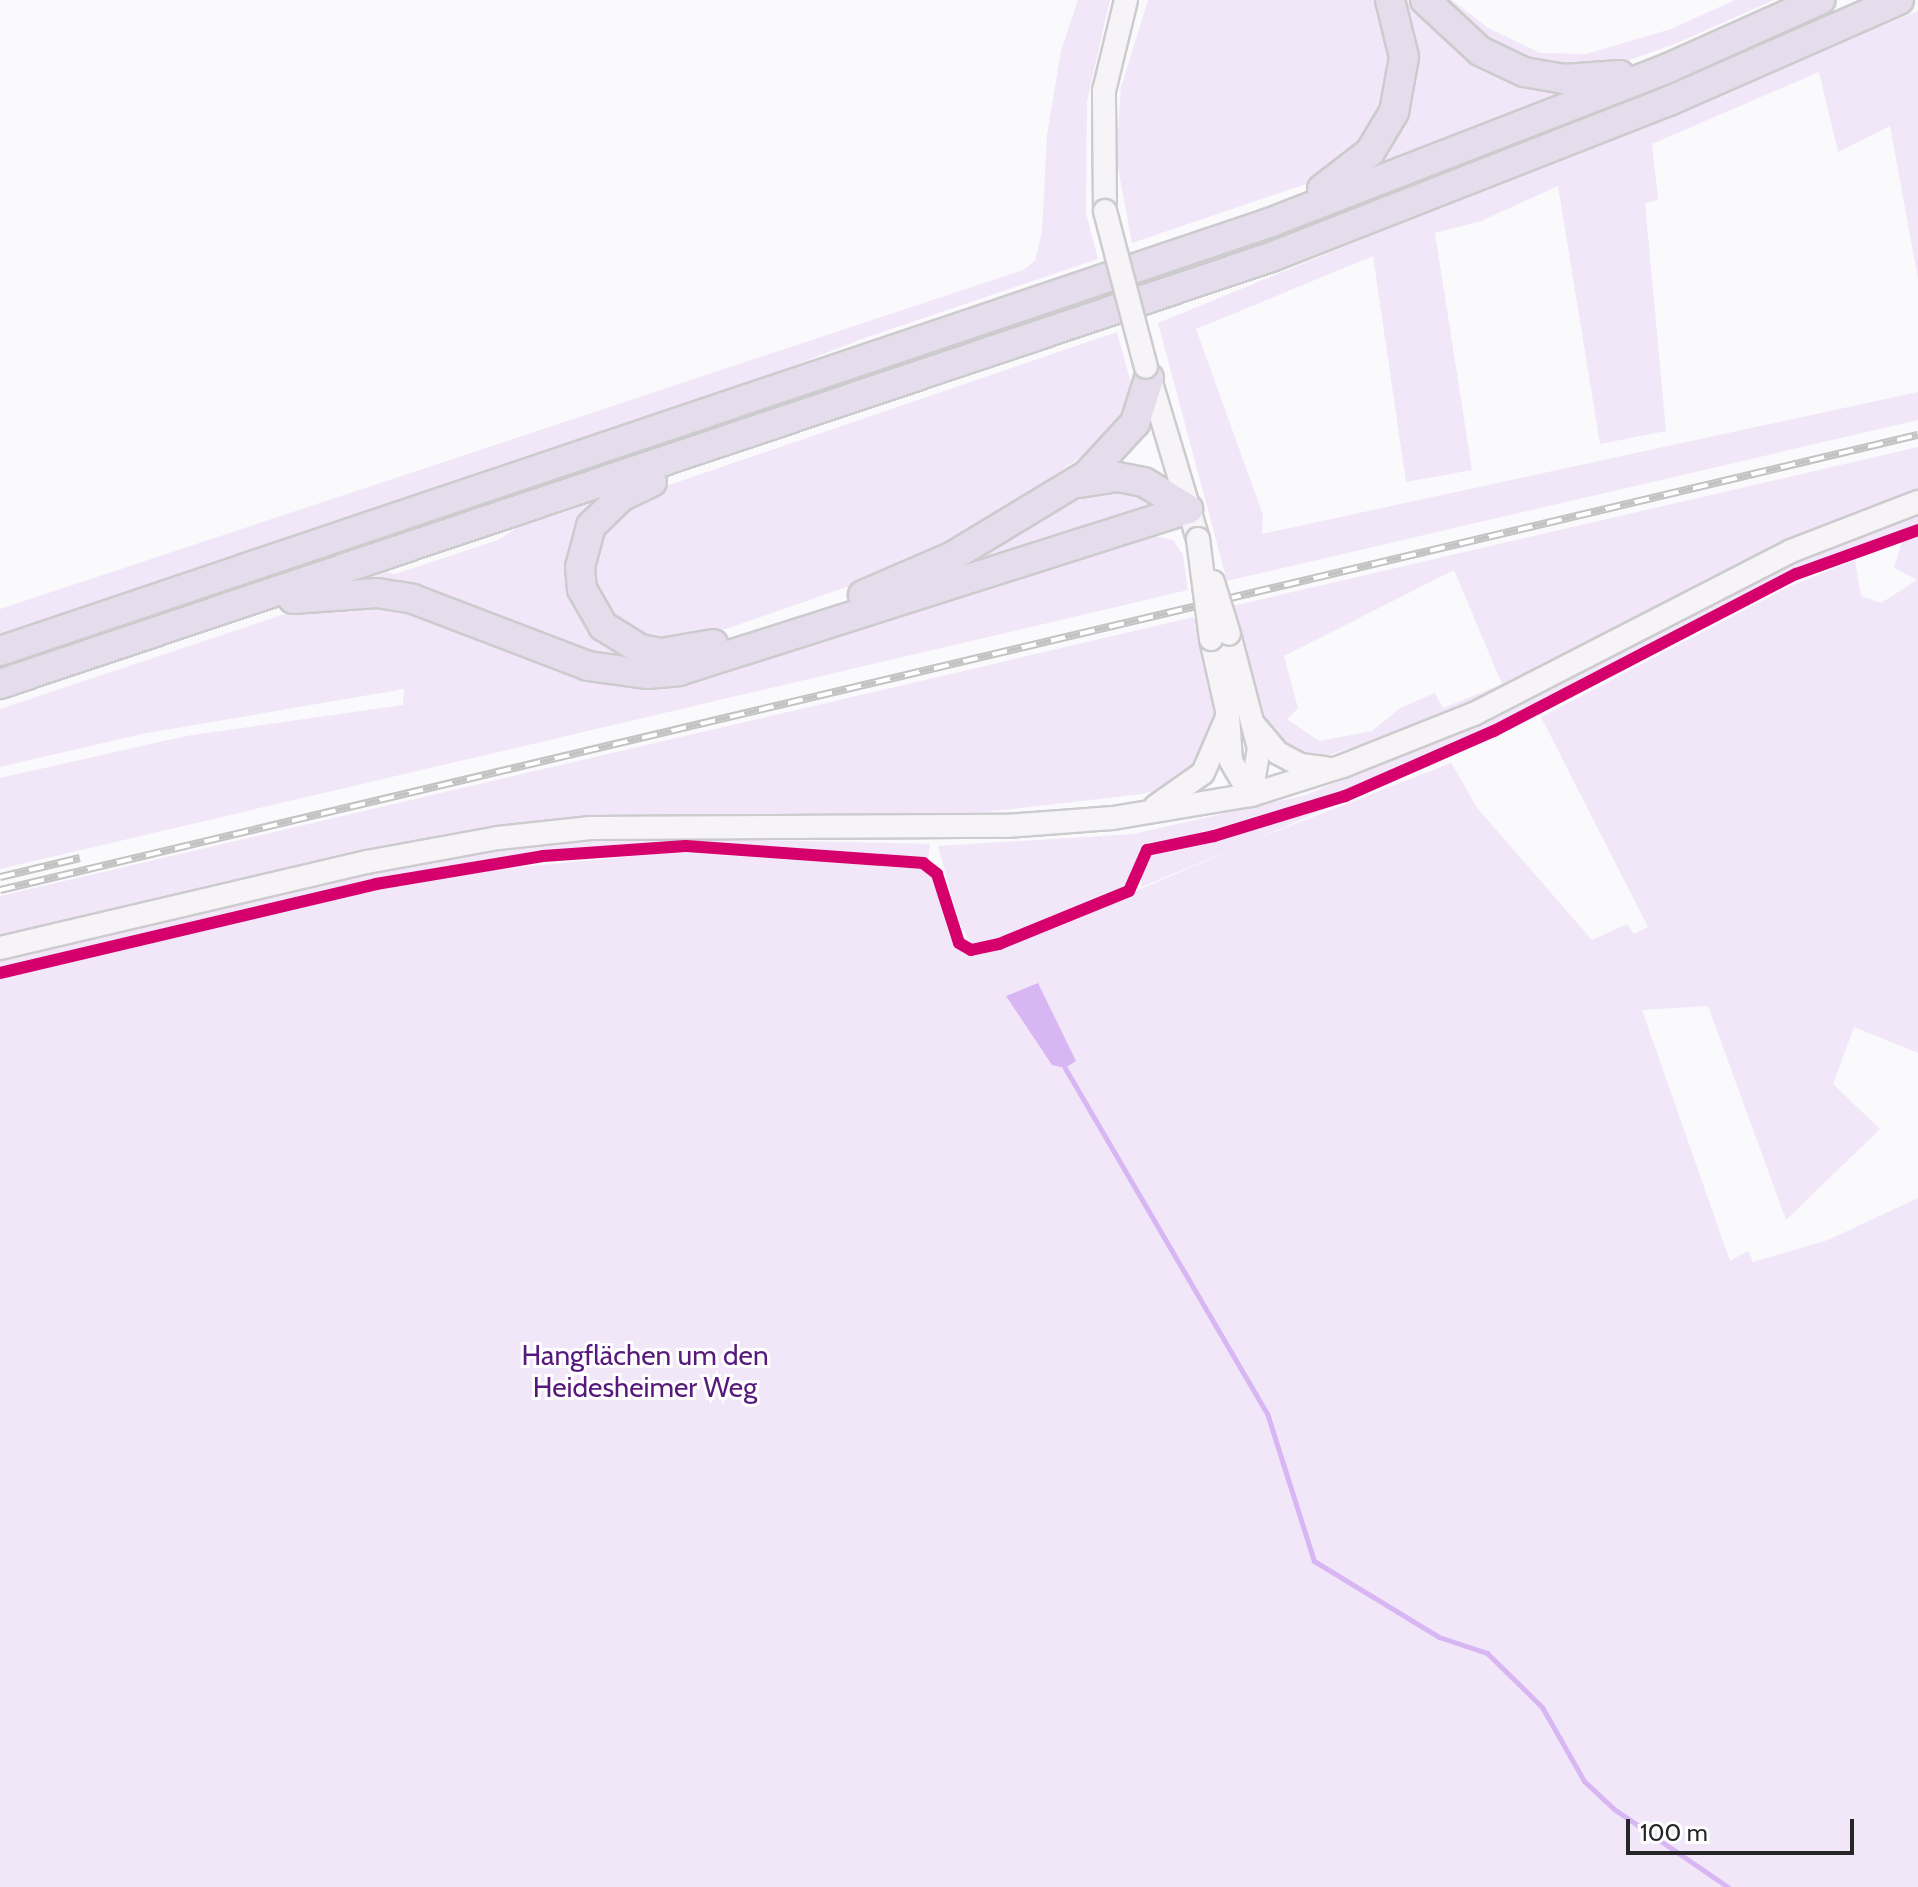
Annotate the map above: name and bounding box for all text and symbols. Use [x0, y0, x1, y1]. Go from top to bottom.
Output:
park label: Hangflächen um den Heidesheimer Weg [521, 1338, 769, 1404]
scale bar [1630, 1803, 1858, 1853]
text: 100 m [1640, 1818, 1708, 1847]

